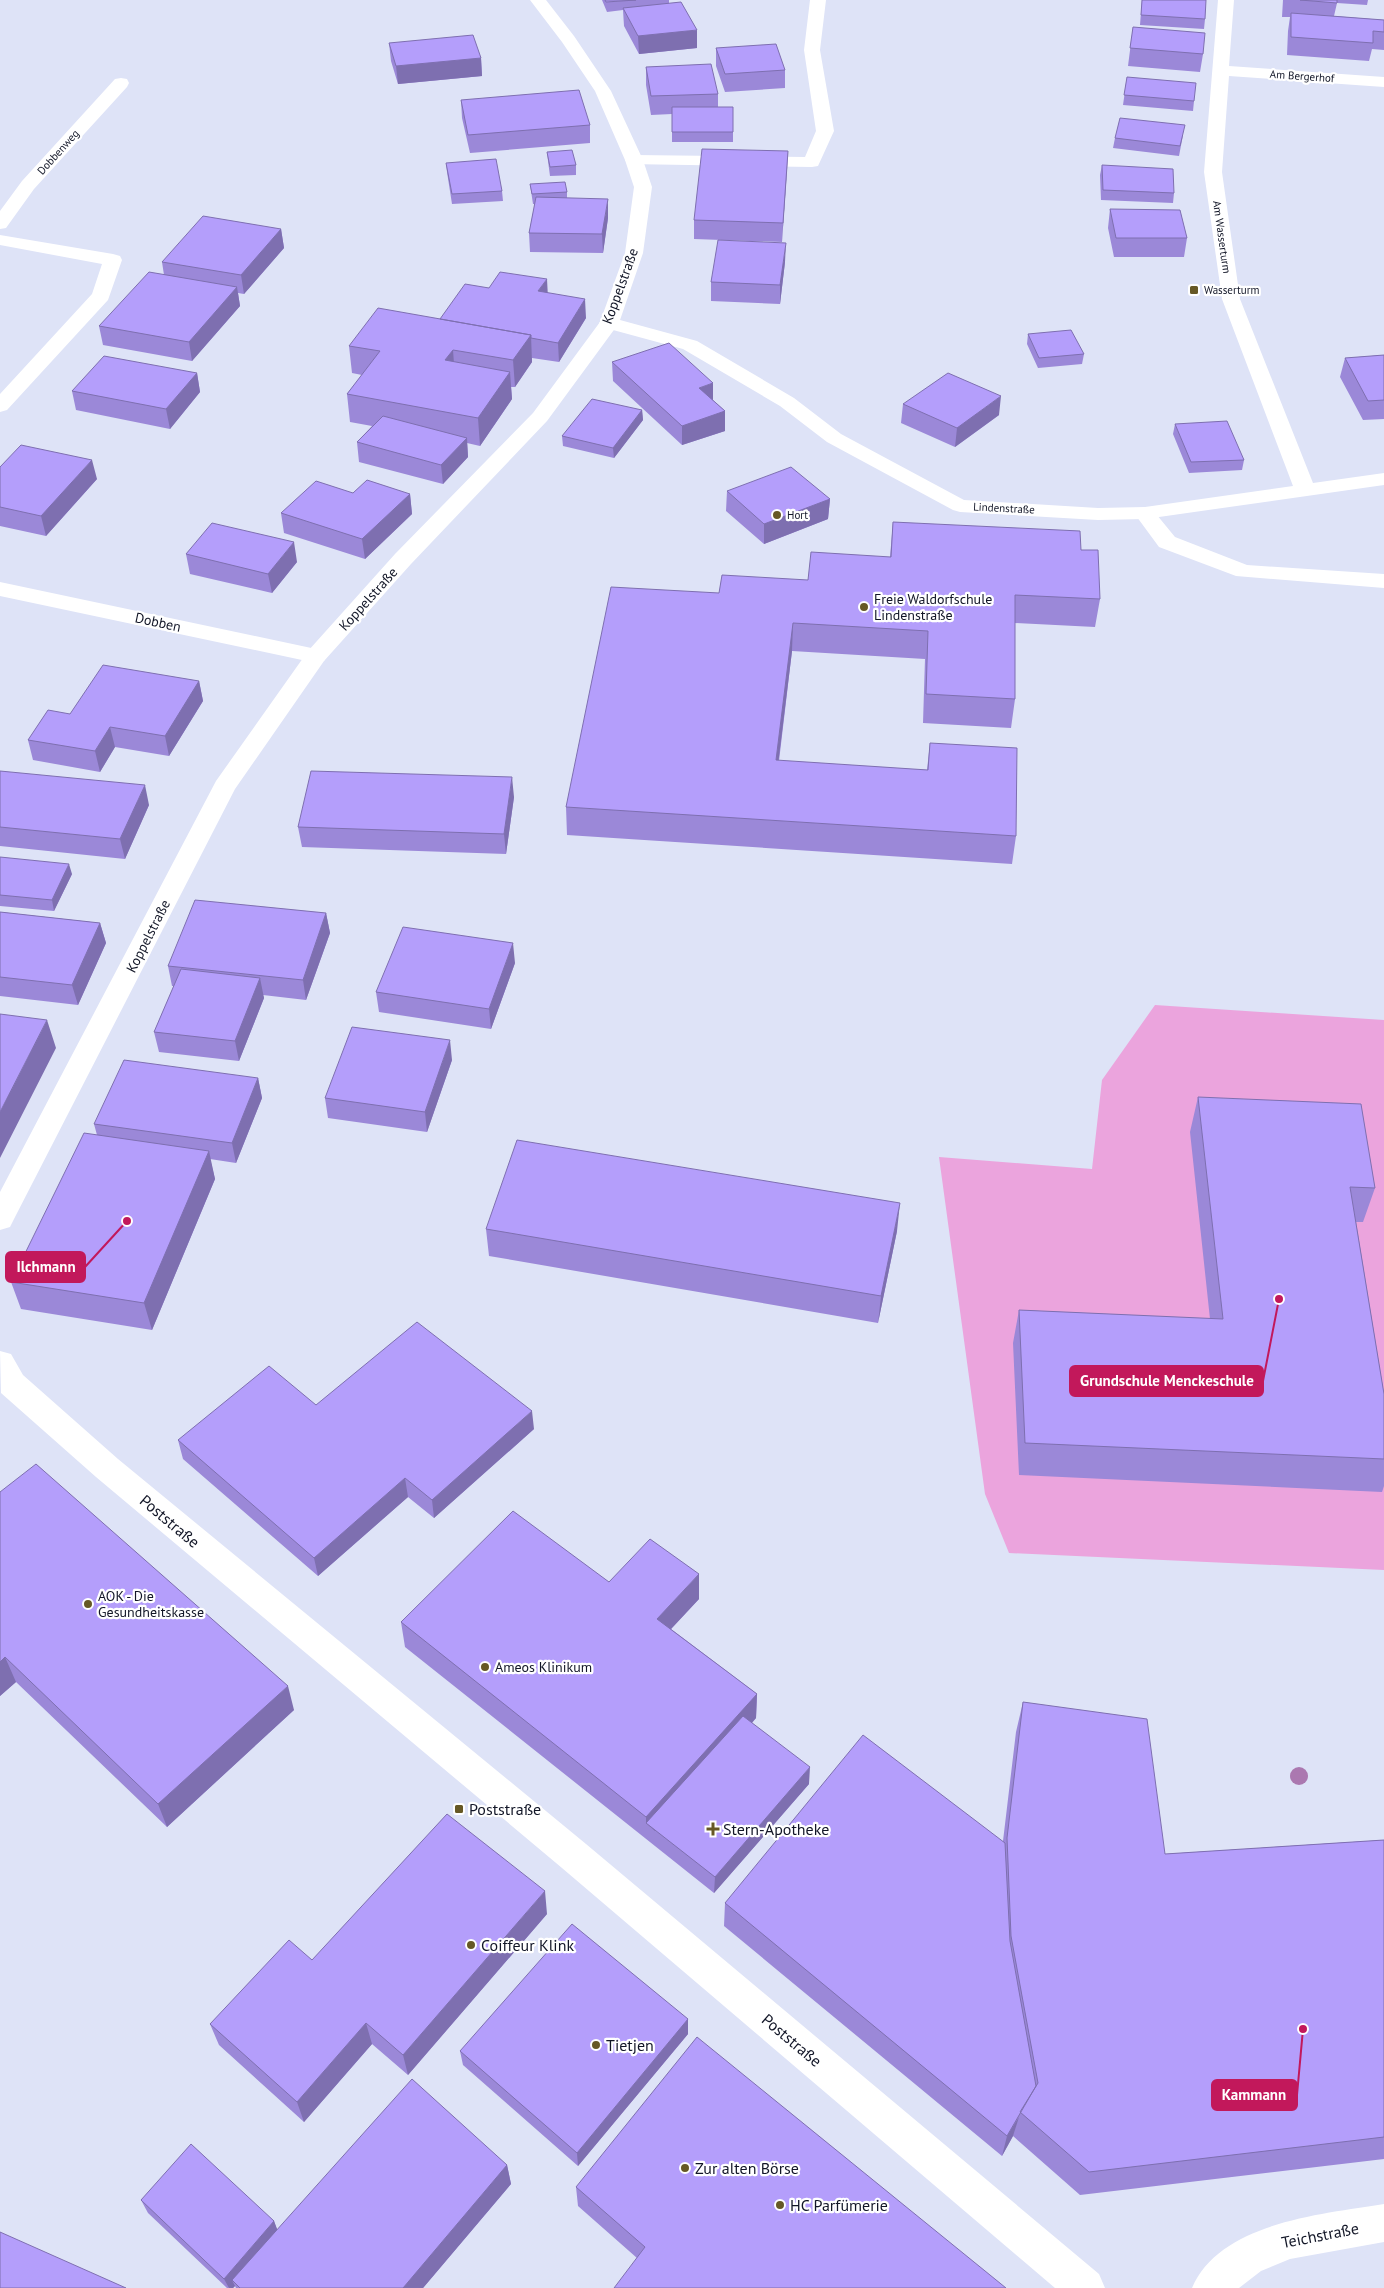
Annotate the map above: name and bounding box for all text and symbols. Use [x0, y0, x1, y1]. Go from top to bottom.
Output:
street label: Am Bergerhof [1269, 67, 1335, 85]
street label: Dobbenweg [34, 126, 82, 177]
street label: Am Wasserturm [1210, 200, 1234, 274]
street label: Koppelstraße [598, 246, 642, 326]
place label: Wasserturm [1204, 283, 1259, 297]
marker: Wasserturm [1188, 284, 1200, 296]
street label: Lindenstraße [973, 499, 1036, 517]
place label: Hort [787, 508, 808, 522]
marker: Hort [771, 509, 783, 521]
street label: Koppelstraße [335, 563, 401, 635]
place label: Freie Waldorfschule Lindenstraße [874, 590, 992, 624]
marker: Freie Waldorfschule Lindenstraße [858, 601, 870, 613]
street label: Dobben [133, 608, 183, 636]
street label: Koppelstraße [122, 897, 174, 975]
callout: Ilchmann [6, 1252, 85, 1282]
text: Ilchmann [16, 1257, 76, 1276]
callout: Grundschule Menckeschule [1070, 1366, 1263, 1396]
text: Grundschule Menckeschule [1080, 1371, 1254, 1390]
street label: Poststraße [136, 1490, 204, 1552]
place label: AOK - Die Gesundheitskasse [98, 1587, 204, 1621]
marker: AOK - Die Gesundheitskasse [82, 1598, 94, 1610]
place label: Ameos Klinikum [495, 1658, 592, 1676]
marker: Ameos Klinikum [479, 1661, 491, 1673]
place label: Poststraße [469, 1799, 541, 1819]
marker: Poststraße [453, 1803, 465, 1815]
place label: Stern-Apotheke [723, 1819, 829, 1839]
marker: Stern-Apotheke [707, 1823, 719, 1835]
place label: Coiffeur Klink [481, 1935, 574, 1955]
marker: Coiffeur Klink [465, 1939, 477, 1951]
street label: Poststraße [758, 2009, 826, 2071]
place label: Tietjen [606, 2035, 654, 2055]
marker: Tietjen [590, 2039, 602, 2051]
callout: Kammann [1212, 2080, 1297, 2110]
text: Kammann [1222, 2085, 1286, 2104]
place label: Zur alten Börse [695, 2158, 799, 2178]
marker: Zur alten Börse [679, 2162, 691, 2174]
place label: HC Parfümerie [790, 2195, 888, 2215]
marker: HC Parfümerie [774, 2199, 786, 2211]
street label: Teichstraße [1280, 2218, 1360, 2252]

